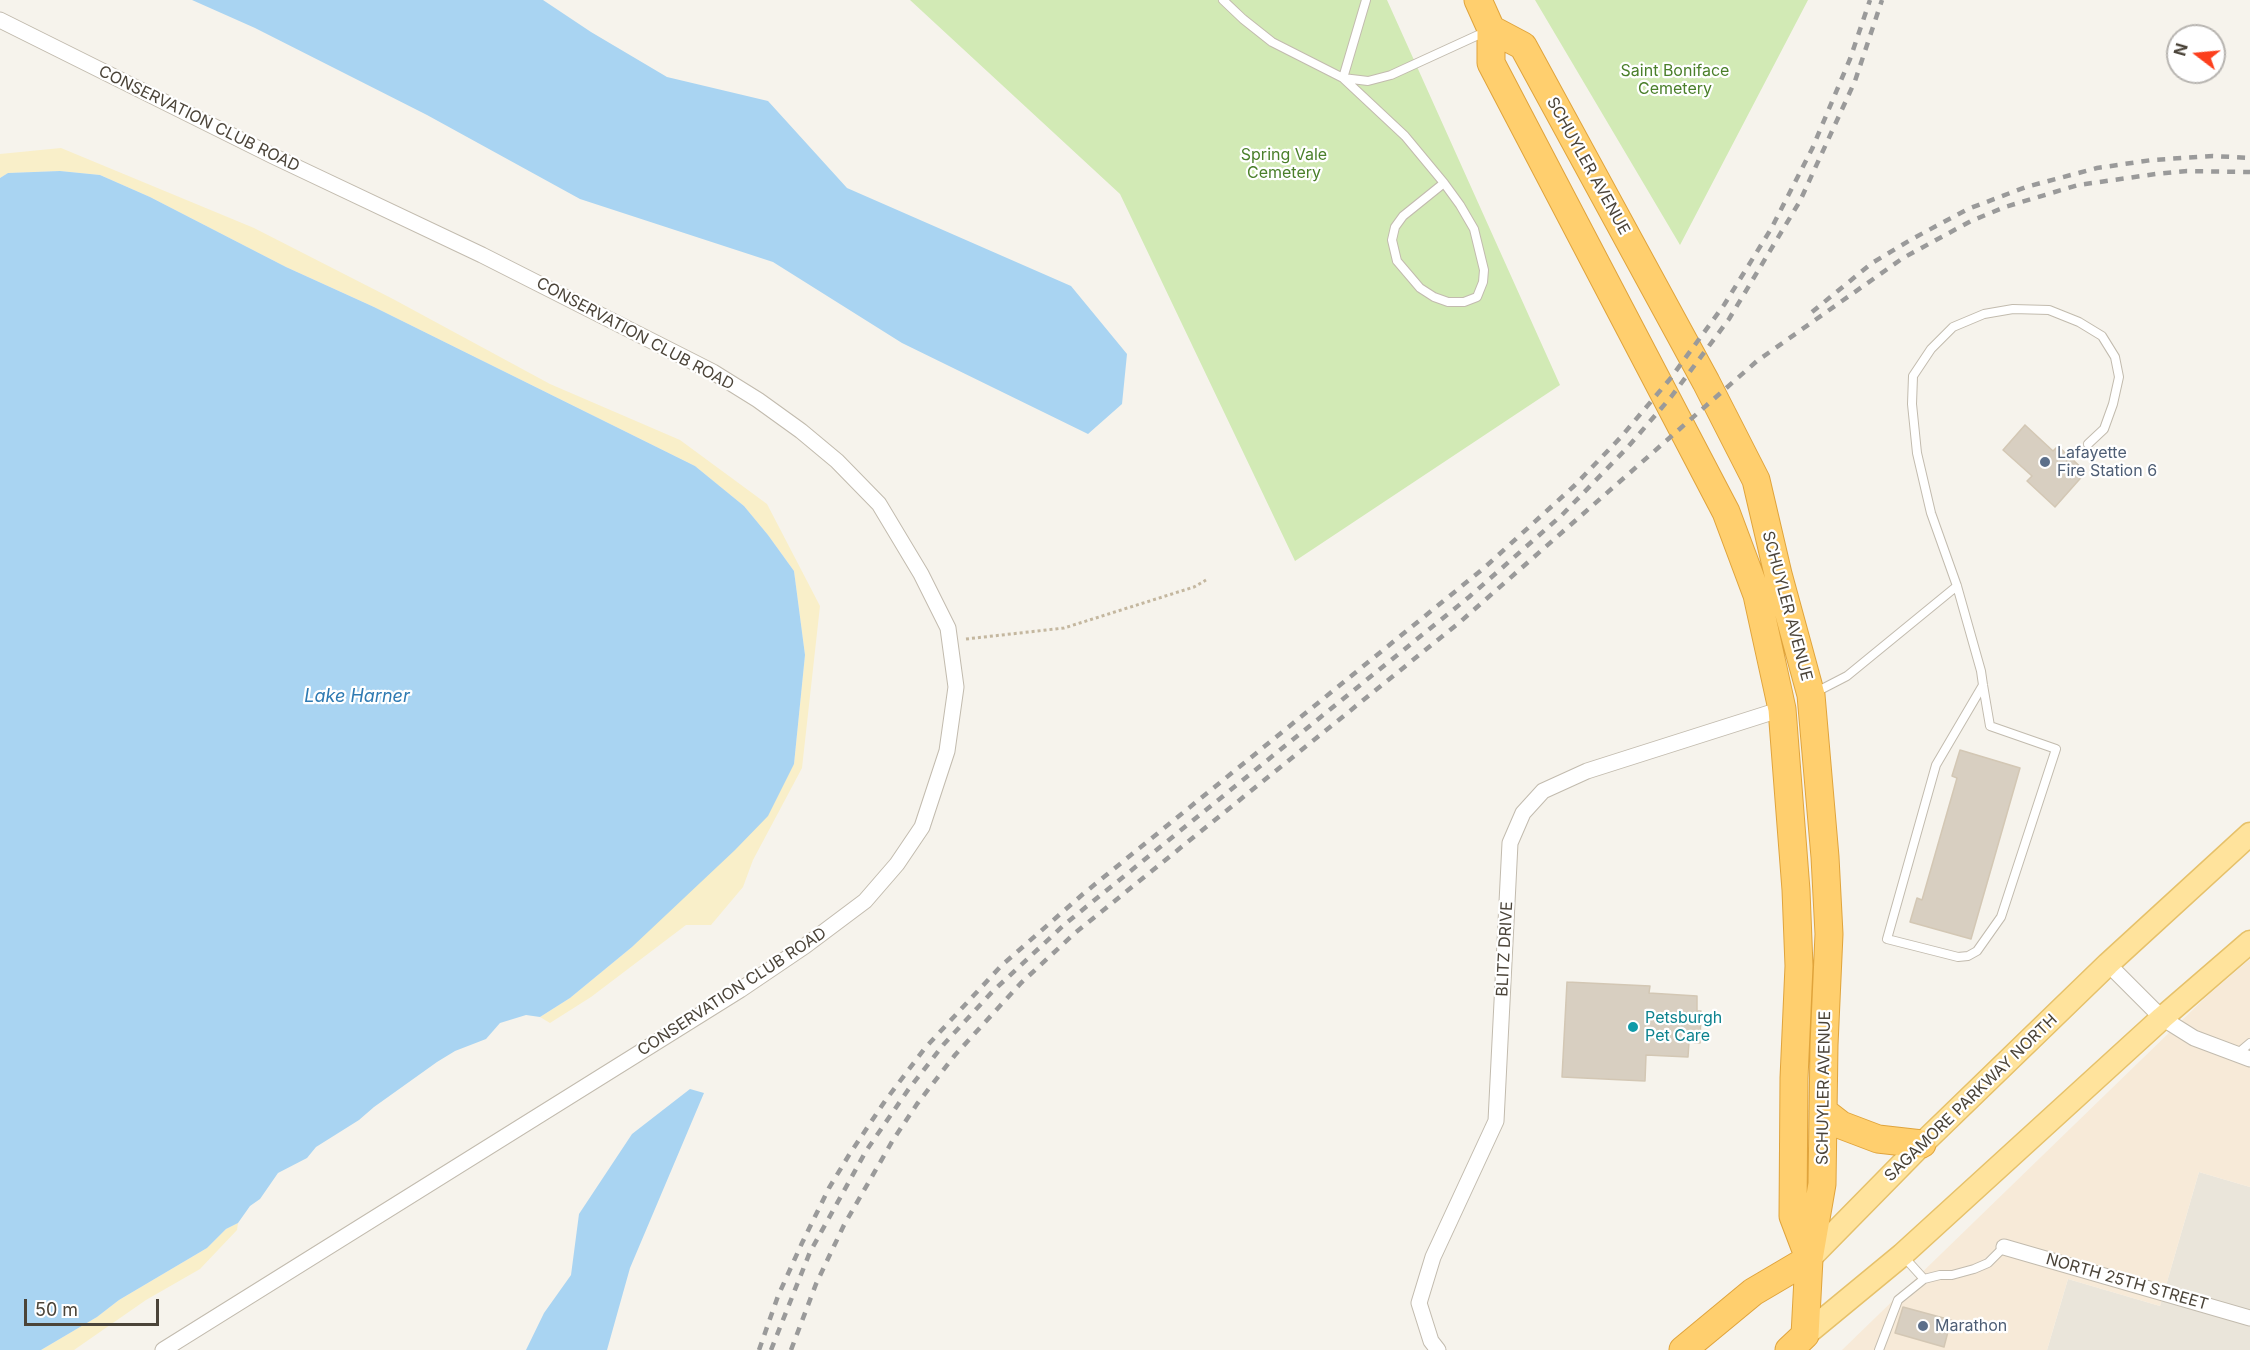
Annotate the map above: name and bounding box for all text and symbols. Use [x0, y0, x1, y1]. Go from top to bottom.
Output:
north arrow [2166, 24, 2226, 84]
text: N [2169, 41, 2192, 58]
park label: Saint Boniface Cemetery [1621, 61, 1729, 99]
street label: CONSERVATION CLUB ROAD [95, 62, 303, 176]
street label: SCHUYLER AVENUE [1542, 94, 1634, 238]
park label: Spring Vale Cemetery [1241, 145, 1327, 183]
street label: CONSERVATION CLUB ROAD [533, 274, 737, 394]
place label: Lafayette Fire Station 6 [2057, 443, 2157, 481]
marker: Lafayette Fire Station 6 [2038, 455, 2052, 469]
street label: SCHUYLER AVENUE [1758, 529, 1816, 683]
water label: Lake Harner [304, 686, 410, 708]
street label: BLITZ DRIVE [1493, 901, 1517, 997]
street label: CONSERVATION CLUB ROAD [634, 924, 830, 1060]
place label: Petsburgh Pet Care [1645, 1008, 1722, 1046]
street label: SAGAMORE PARKWAY NORTH [1881, 1010, 2061, 1186]
street label: SCHUYLER AVENUE [1813, 1011, 1835, 1165]
marker: Petsburgh Pet Care [1626, 1020, 1640, 1034]
street label: NORTH 25TH STREET [2044, 1250, 2210, 1314]
scale bar [27, 1287, 162, 1325]
text: 50 m [35, 1299, 78, 1320]
place label: Marathon [1935, 1316, 2007, 1336]
marker: Marathon [1916, 1319, 1930, 1333]

